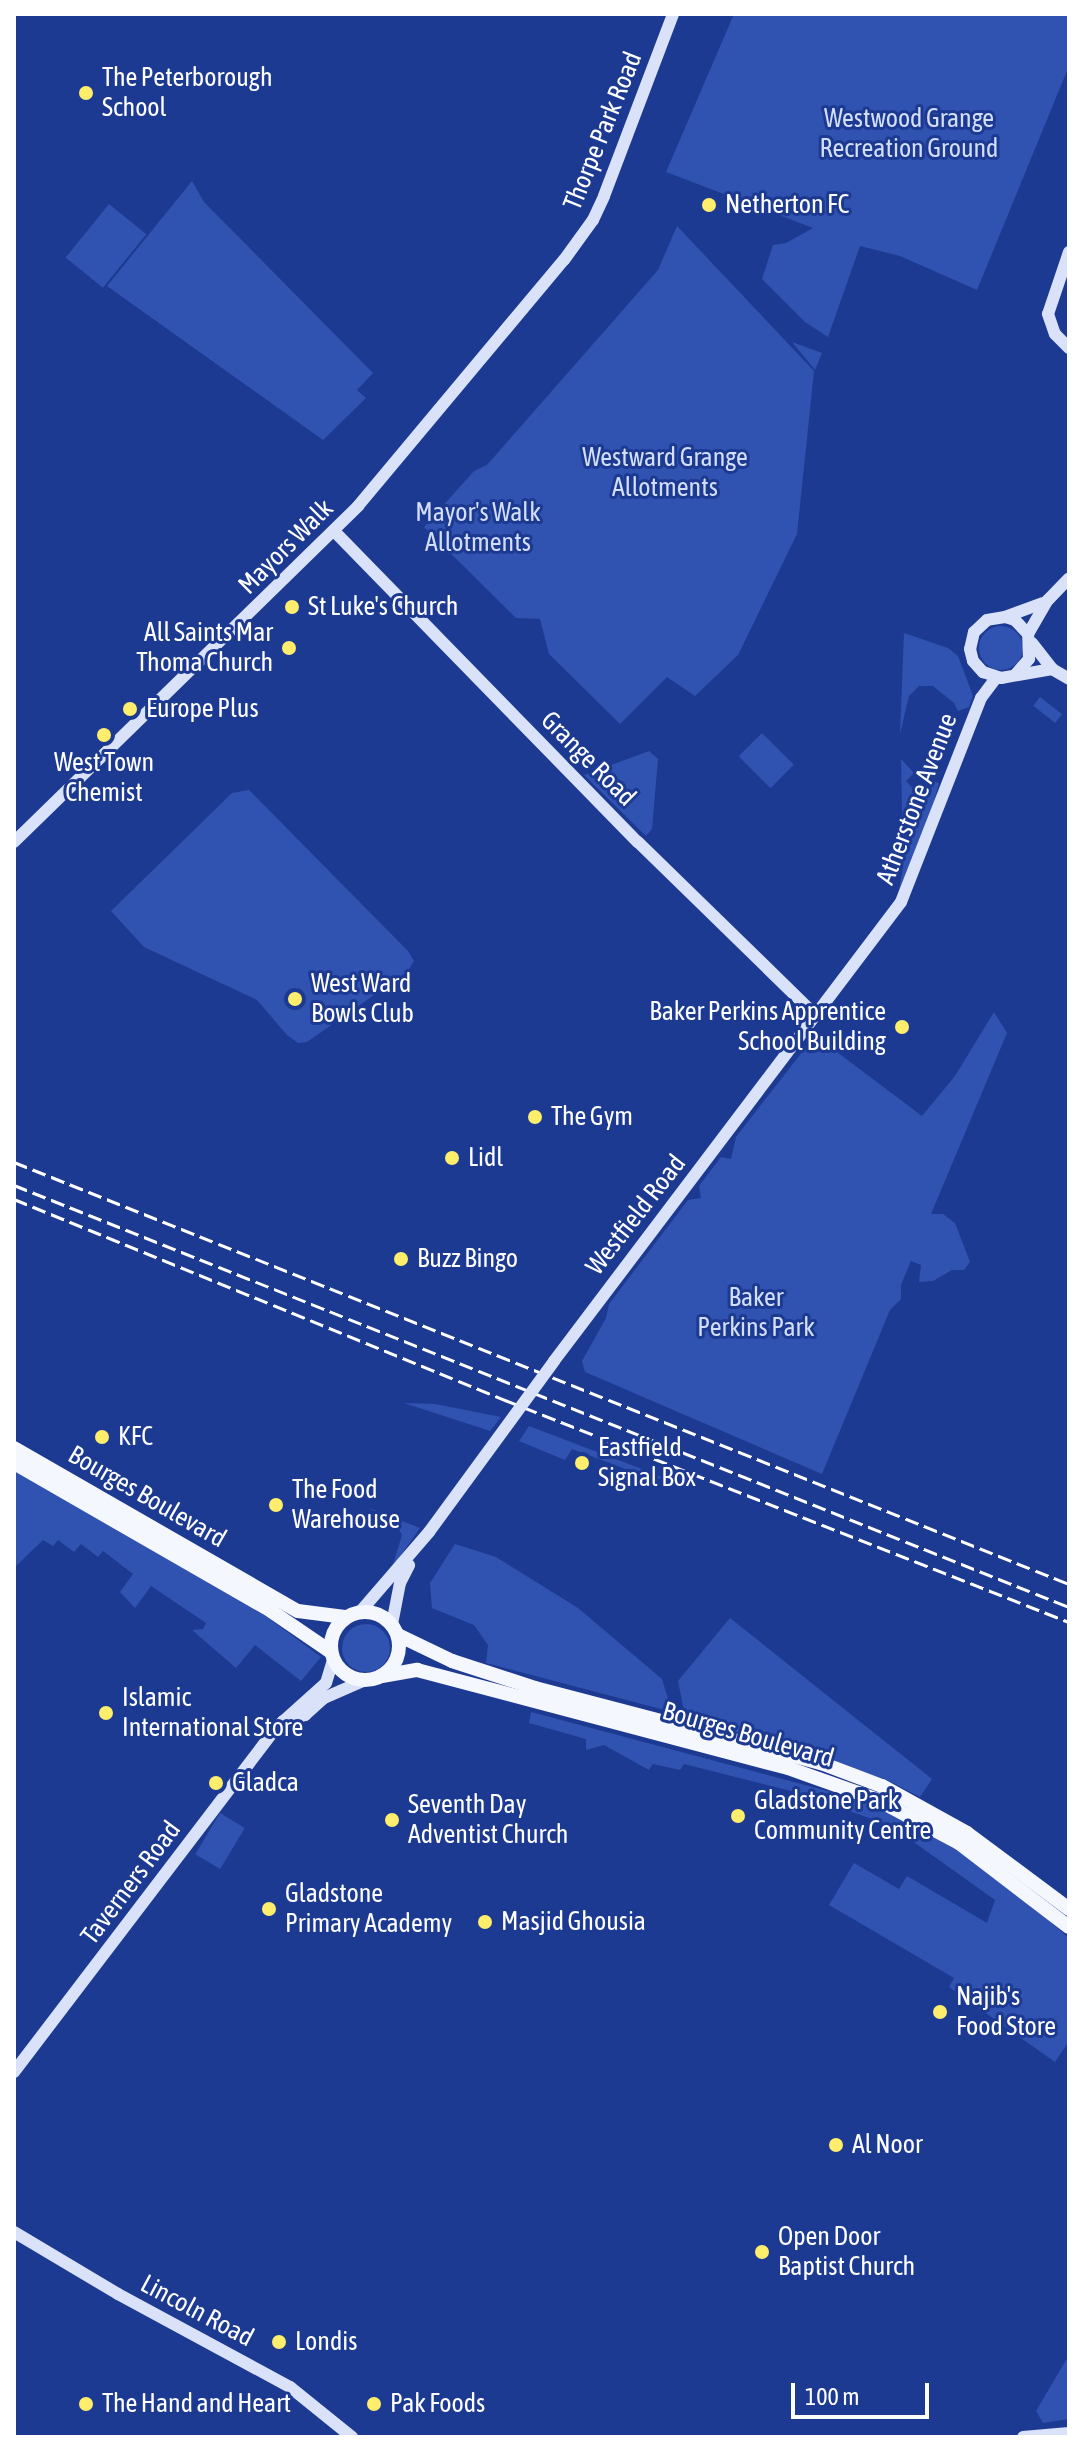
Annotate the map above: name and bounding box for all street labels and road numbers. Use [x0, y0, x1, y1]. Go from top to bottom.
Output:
street label: Thorpe Park Road [557, 47, 649, 215]
street label: Mayors Walk [232, 493, 340, 601]
street label: Grange Road [534, 705, 642, 813]
street label: Atherstone Avenue [870, 709, 964, 889]
street label: Westfield Road [579, 1149, 693, 1281]
street label: Bourges Boulevard [63, 1439, 231, 1555]
street label: Bourges Boulevard [659, 1696, 837, 1774]
street label: Taverners Road [75, 1815, 187, 1951]
street label: Lincoln Road [135, 2268, 259, 2354]

